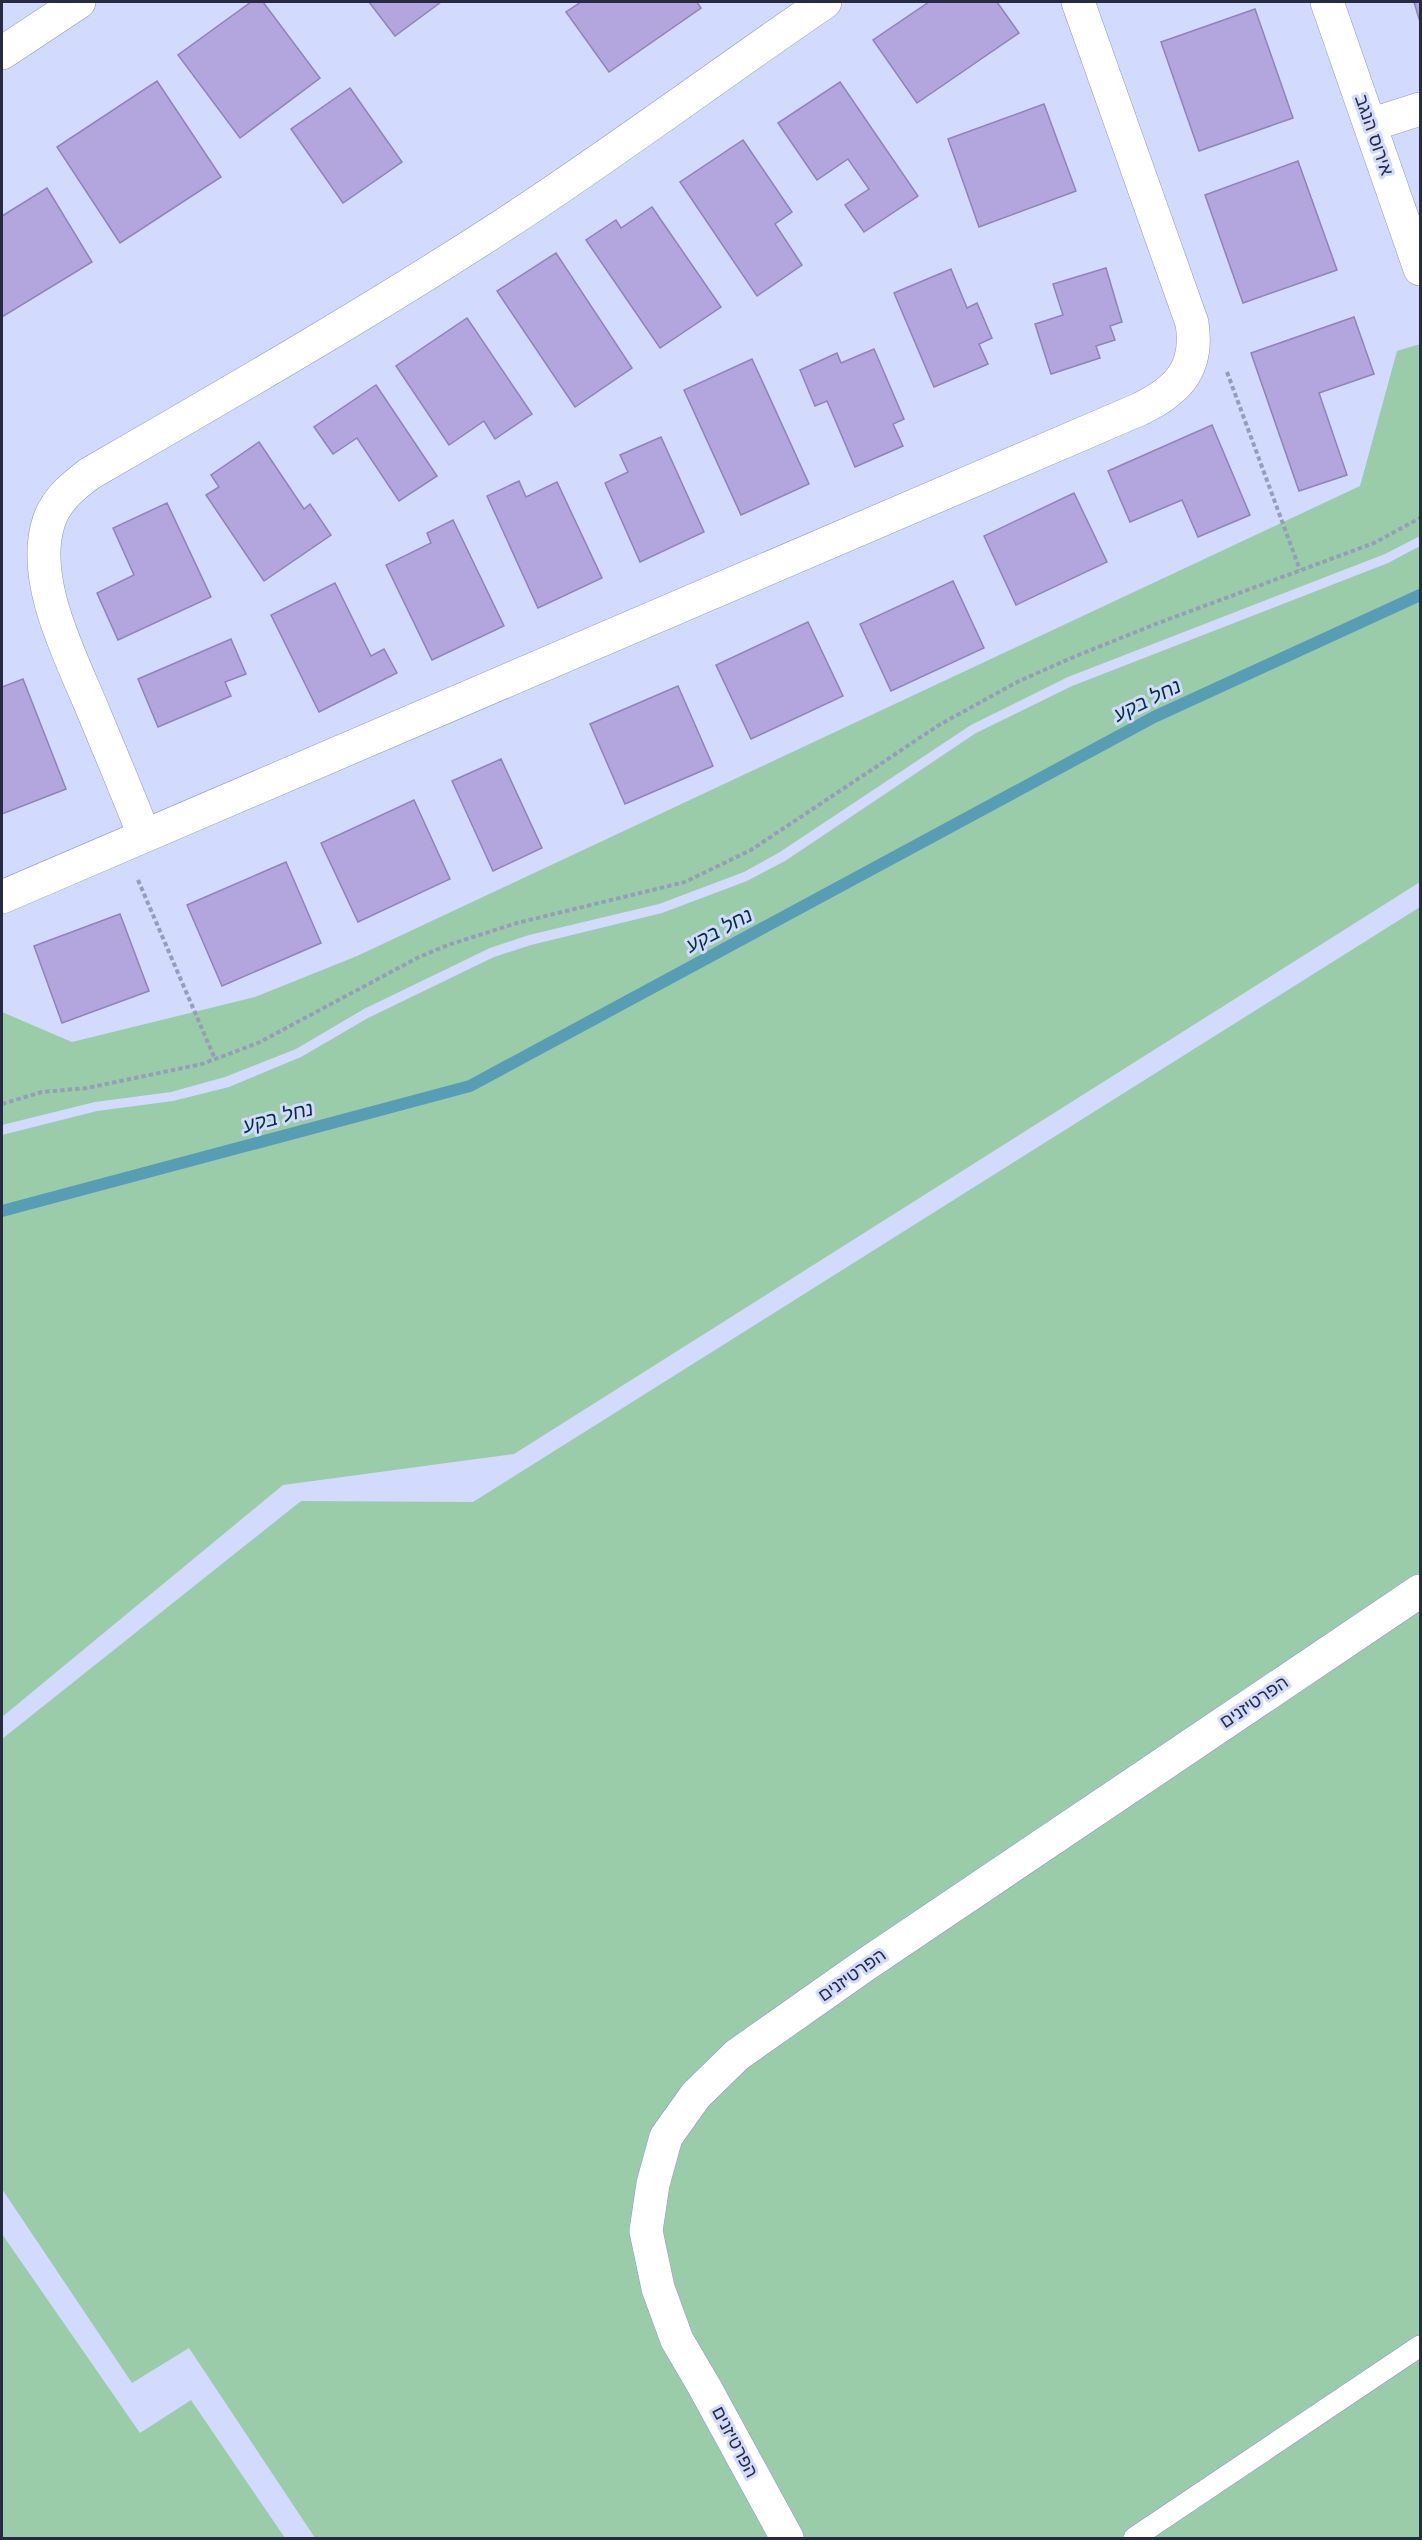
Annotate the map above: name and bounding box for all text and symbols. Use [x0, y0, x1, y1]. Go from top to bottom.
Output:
street label: אירוס הנגב [1351, 92, 1397, 179]
water label: נחל בקע [1109, 674, 1184, 726]
water label: נחל בקע [681, 903, 756, 957]
water label: נחל בקע [239, 1097, 316, 1137]
street label: הפרטיזנים [1216, 1672, 1292, 1732]
street label: הפרטיזנים [814, 1945, 890, 2005]
street label: הפרטיזנים [708, 2403, 762, 2481]

